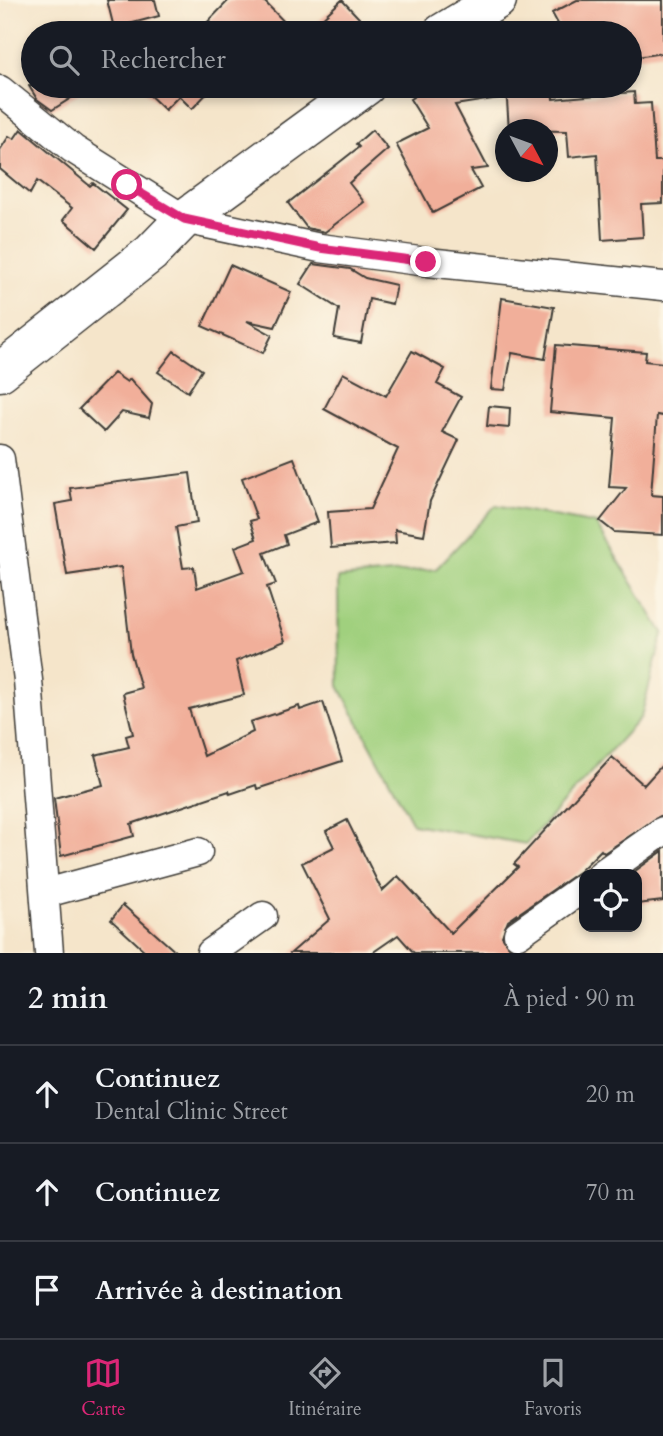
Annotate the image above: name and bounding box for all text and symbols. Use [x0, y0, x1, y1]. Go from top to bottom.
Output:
search box [21, 21, 642, 98]
icon: search [45, 41, 83, 79]
text: Rechercher [101, 42, 226, 77]
north arrow [495, 119, 558, 182]
route start [111, 169, 142, 200]
route end [410, 246, 441, 277]
map controls [579, 869, 642, 932]
button: locate [579, 869, 642, 932]
text: 2 min [28, 978, 108, 1019]
text: À pied · 90 m [504, 983, 635, 1014]
text: Continuez [95, 1061, 220, 1096]
icon: ahead [28, 1075, 66, 1113]
text: 20 m [586, 1079, 635, 1110]
text: Dental Clinic Street [95, 1096, 288, 1127]
icon: ahead [28, 1173, 66, 1211]
text: Continuez [95, 1175, 220, 1210]
text: 70 m [586, 1177, 635, 1208]
icon: arrive [28, 1271, 66, 1309]
text: Arrivée à destination [95, 1273, 343, 1308]
tab: Carte [81, 1354, 126, 1422]
tab: Itinéraire [288, 1354, 362, 1422]
tab: Favoris [524, 1354, 582, 1422]

